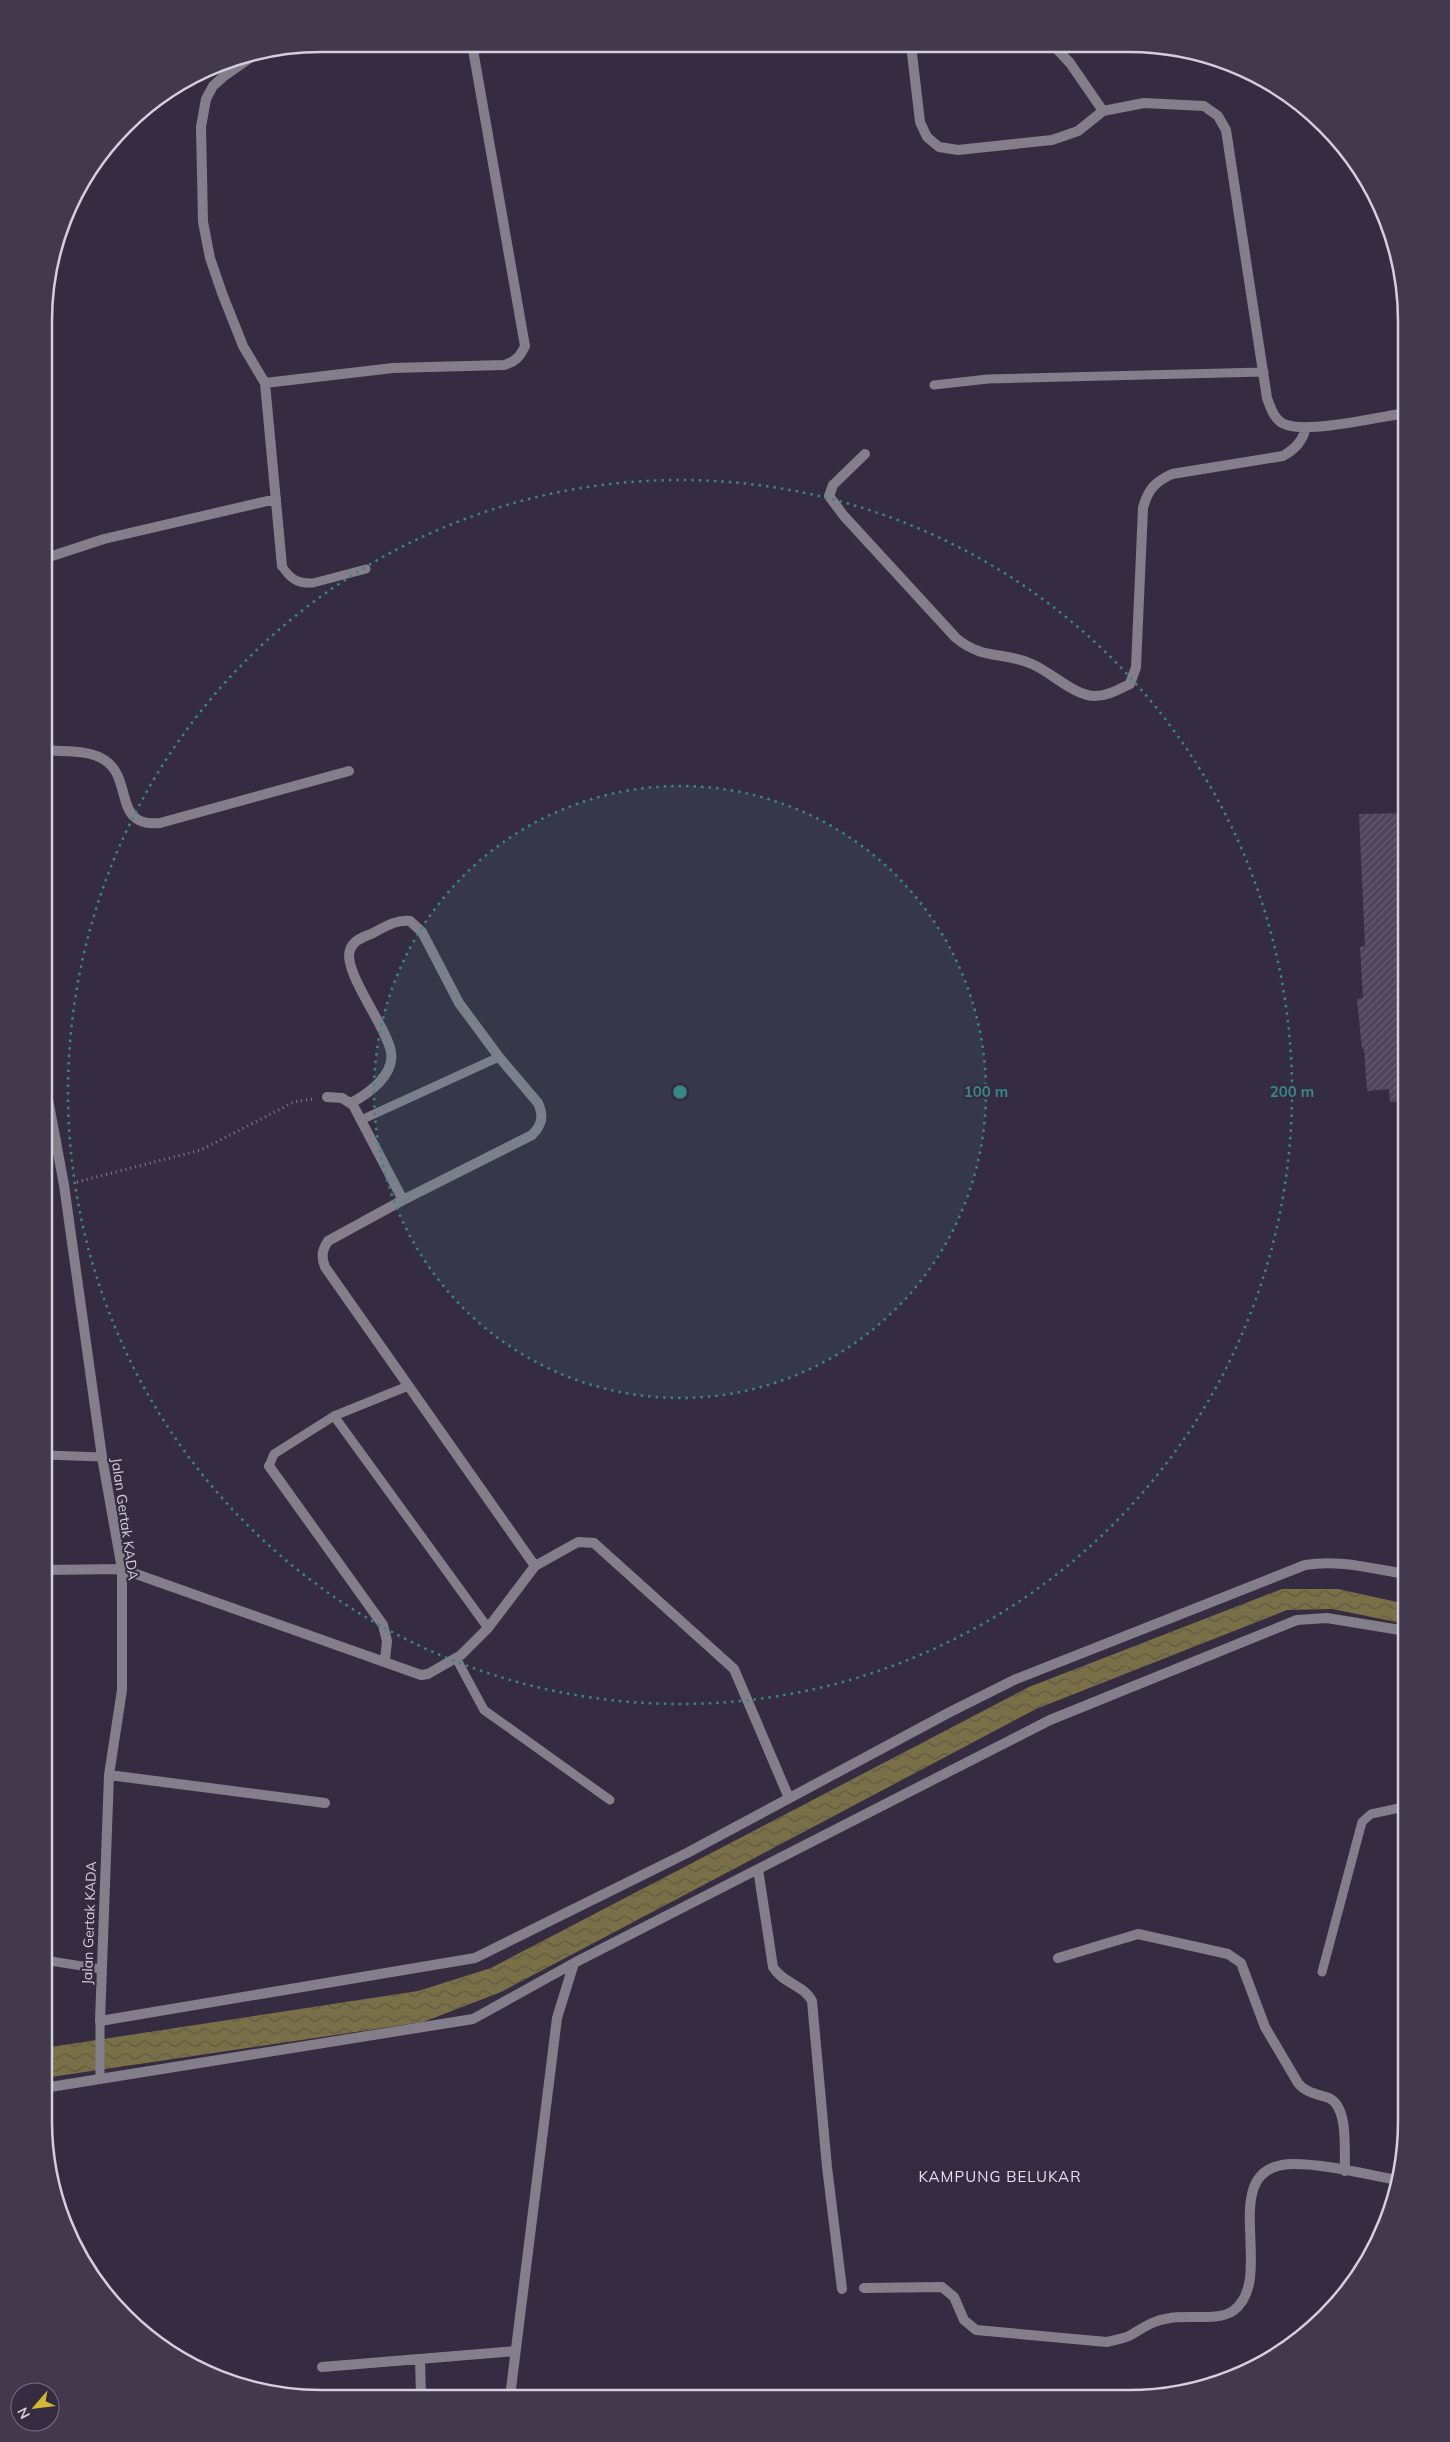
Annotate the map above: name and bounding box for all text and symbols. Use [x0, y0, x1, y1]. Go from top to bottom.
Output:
text: 100 m [964, 1082, 1008, 1101]
text: 200 m [1270, 1082, 1314, 1101]
centre of rings [671, 1083, 689, 1101]
street label: Jalan Gertak KADA [107, 1457, 143, 1582]
street label: Jalan Gertak KADA [78, 1860, 100, 1985]
district label: KAMPUNG BELUKAR [918, 2167, 1082, 2186]
north arrow [10, 2382, 60, 2432]
text: N [13, 2404, 34, 2422]

